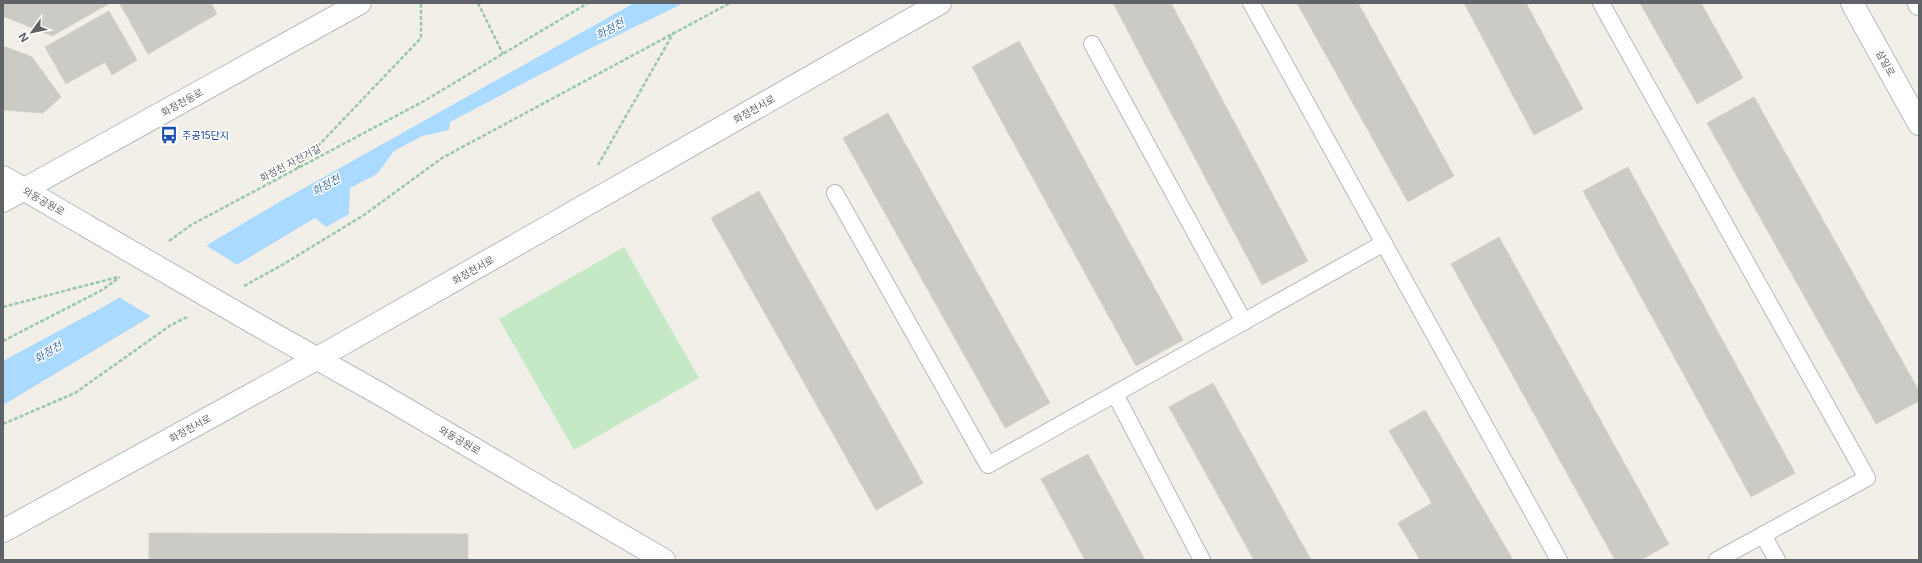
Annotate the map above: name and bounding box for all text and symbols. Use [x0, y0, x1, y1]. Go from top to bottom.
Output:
north arrow [12, 12, 52, 52]
water label: 화정천 [593, 15, 628, 42]
text: N [15, 30, 32, 45]
street label: 삼일로 [1874, 48, 1898, 78]
street label: 화정천동로 [159, 86, 205, 118]
street label: 화정천서로 [731, 92, 777, 126]
bus stop icon: 주공15단지 [159, 125, 179, 145]
place label: 주공15단지 [182, 129, 229, 141]
street label: 화정천 자전거길 [258, 142, 322, 184]
water label: 화정천 [309, 171, 344, 198]
street label: 와동공원로 [21, 184, 67, 218]
street label: 화정천서로 [450, 253, 496, 287]
water label: 화정천 [31, 337, 66, 366]
street label: 화정천서로 [167, 412, 213, 444]
street label: 와동공원로 [437, 423, 483, 457]

